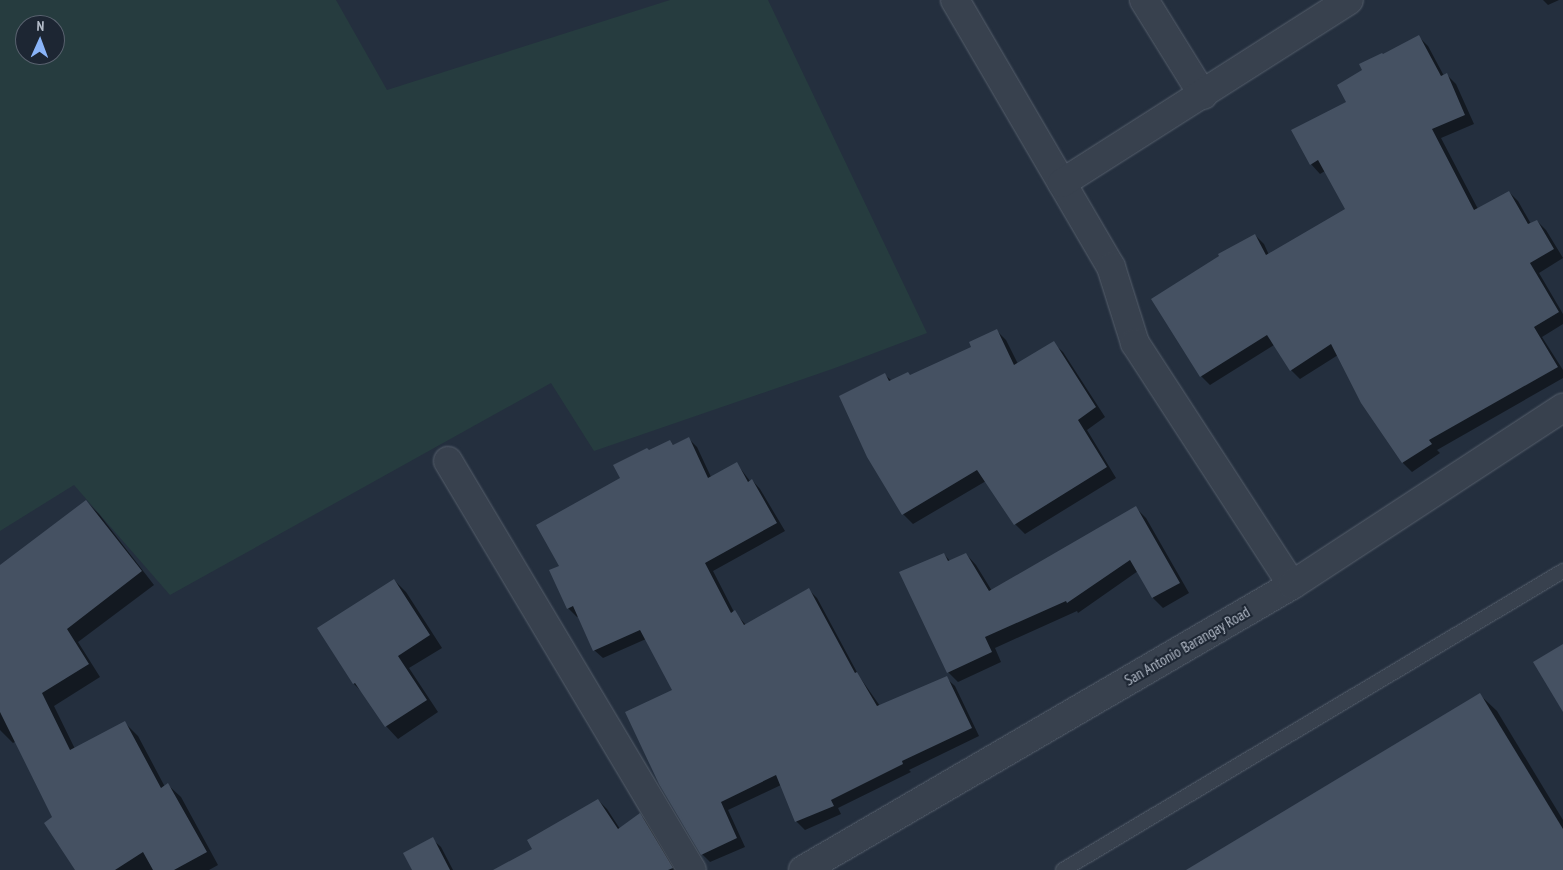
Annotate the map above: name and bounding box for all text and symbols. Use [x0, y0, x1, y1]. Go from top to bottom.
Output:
north arrow [15, 15, 65, 65]
text: N [36, 17, 45, 35]
street label: San Antonio Barangay Road [1121, 603, 1253, 689]

